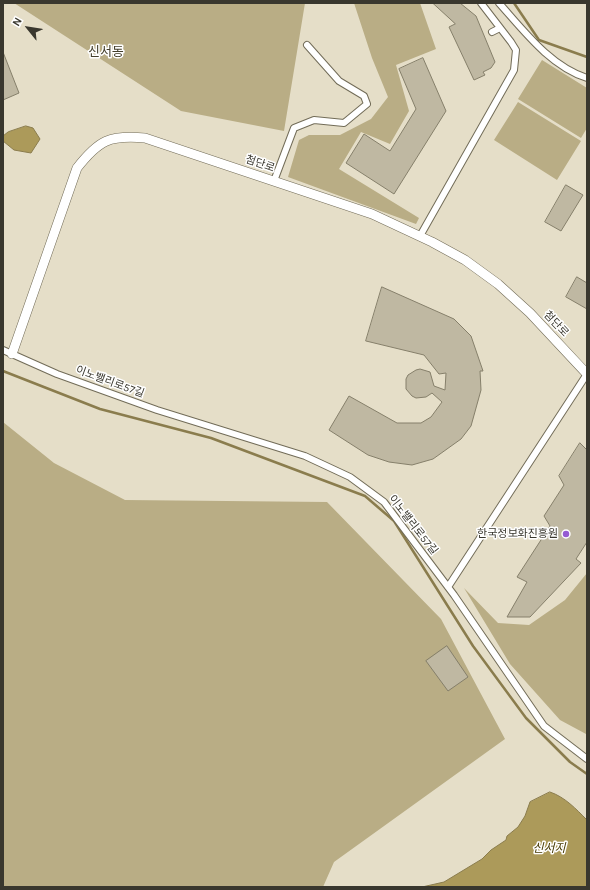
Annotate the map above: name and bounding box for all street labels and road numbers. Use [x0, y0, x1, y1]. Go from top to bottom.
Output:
street label: 첨단로 [243, 153, 277, 175]
street label: 첨단로 [541, 308, 571, 340]
street label: 이노밸리로57길 [74, 363, 146, 401]
street label: 이노밸리로57길 [386, 493, 440, 557]

